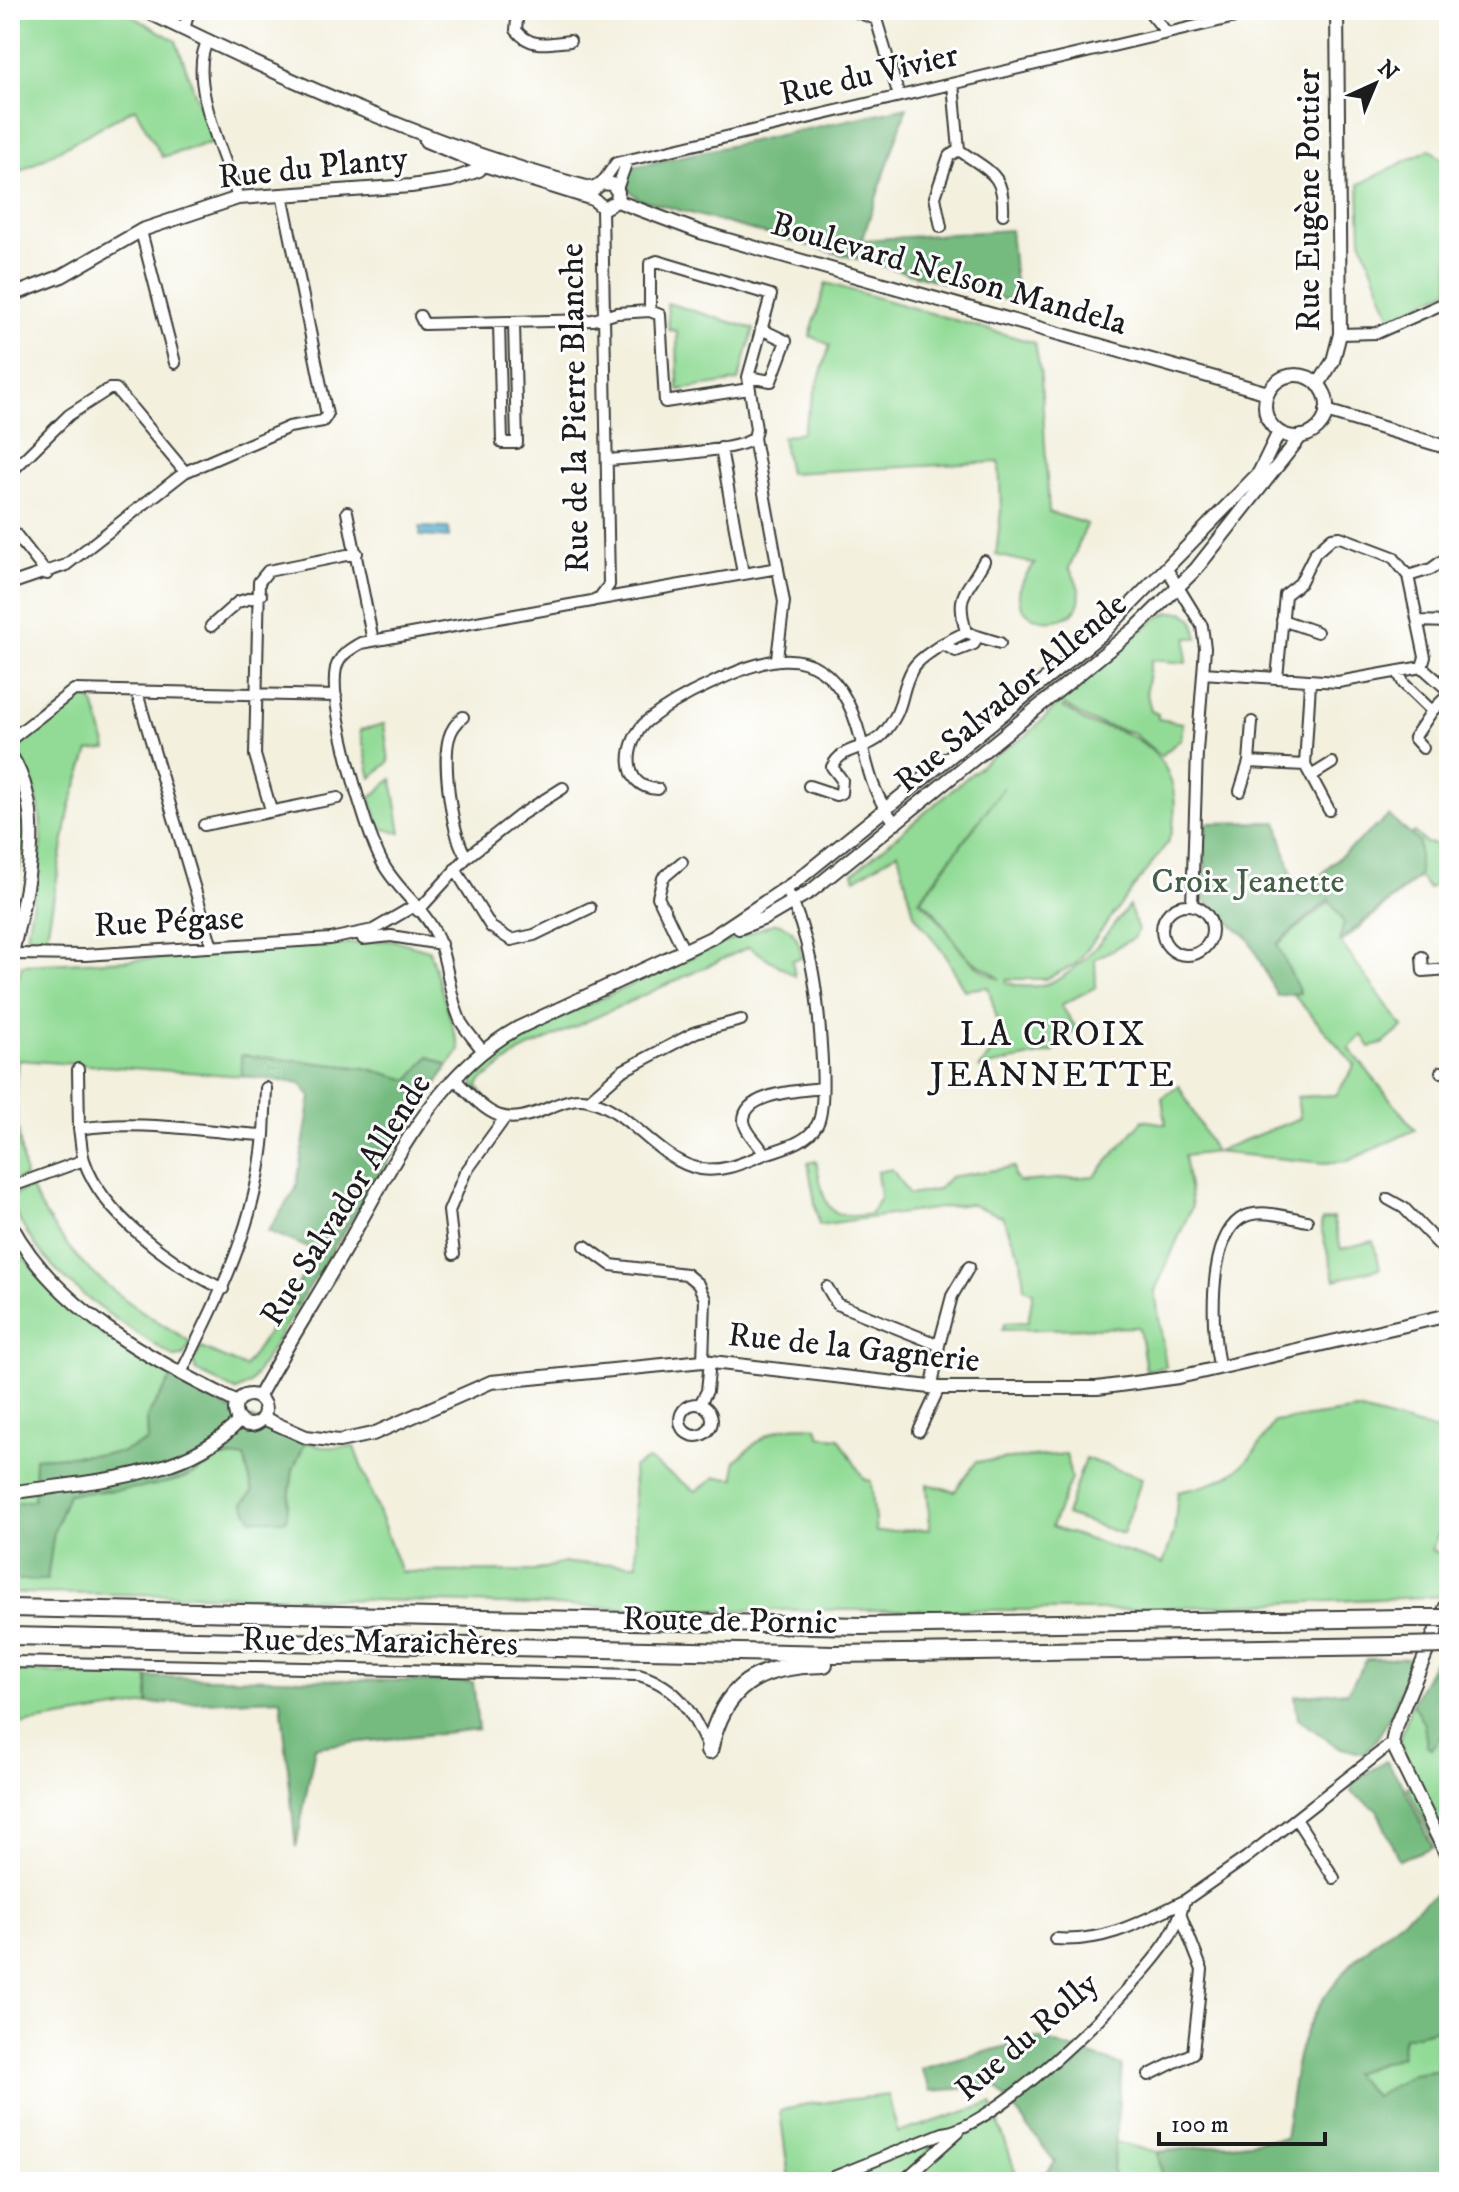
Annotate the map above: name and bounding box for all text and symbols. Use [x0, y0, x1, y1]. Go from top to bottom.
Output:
street label: Rue du Vivier [776, 34, 963, 116]
north arrow [1335, 44, 1415, 124]
text: N [1372, 55, 1404, 87]
street label: Rue Eugène Pottier [1288, 68, 1330, 332]
street label: Rue du Planty [216, 137, 410, 199]
street label: Boulevard Nelson Mandela [766, 203, 1132, 345]
street label: Rue de la Pierre Blanche [551, 243, 599, 573]
street label: Rue Salvador Allende [886, 584, 1136, 802]
park label: Croix Jeanette [1151, 861, 1345, 903]
street label: Rue Pégase [93, 897, 245, 947]
district label: LA CROIX JEANNETTE [927, 1012, 1176, 1098]
street label: Rue Salvador Allende [251, 1066, 441, 1334]
street label: Rue de la Gagnerie [726, 1314, 982, 1382]
street label: Route de Pornic [622, 1598, 838, 1644]
street label: Rue des Maraichères [242, 1619, 518, 1665]
street label: Rue du Rolly [947, 1963, 1108, 2111]
scale bar [1159, 2096, 1325, 2146]
text: 100 m [1171, 2110, 1229, 2140]

